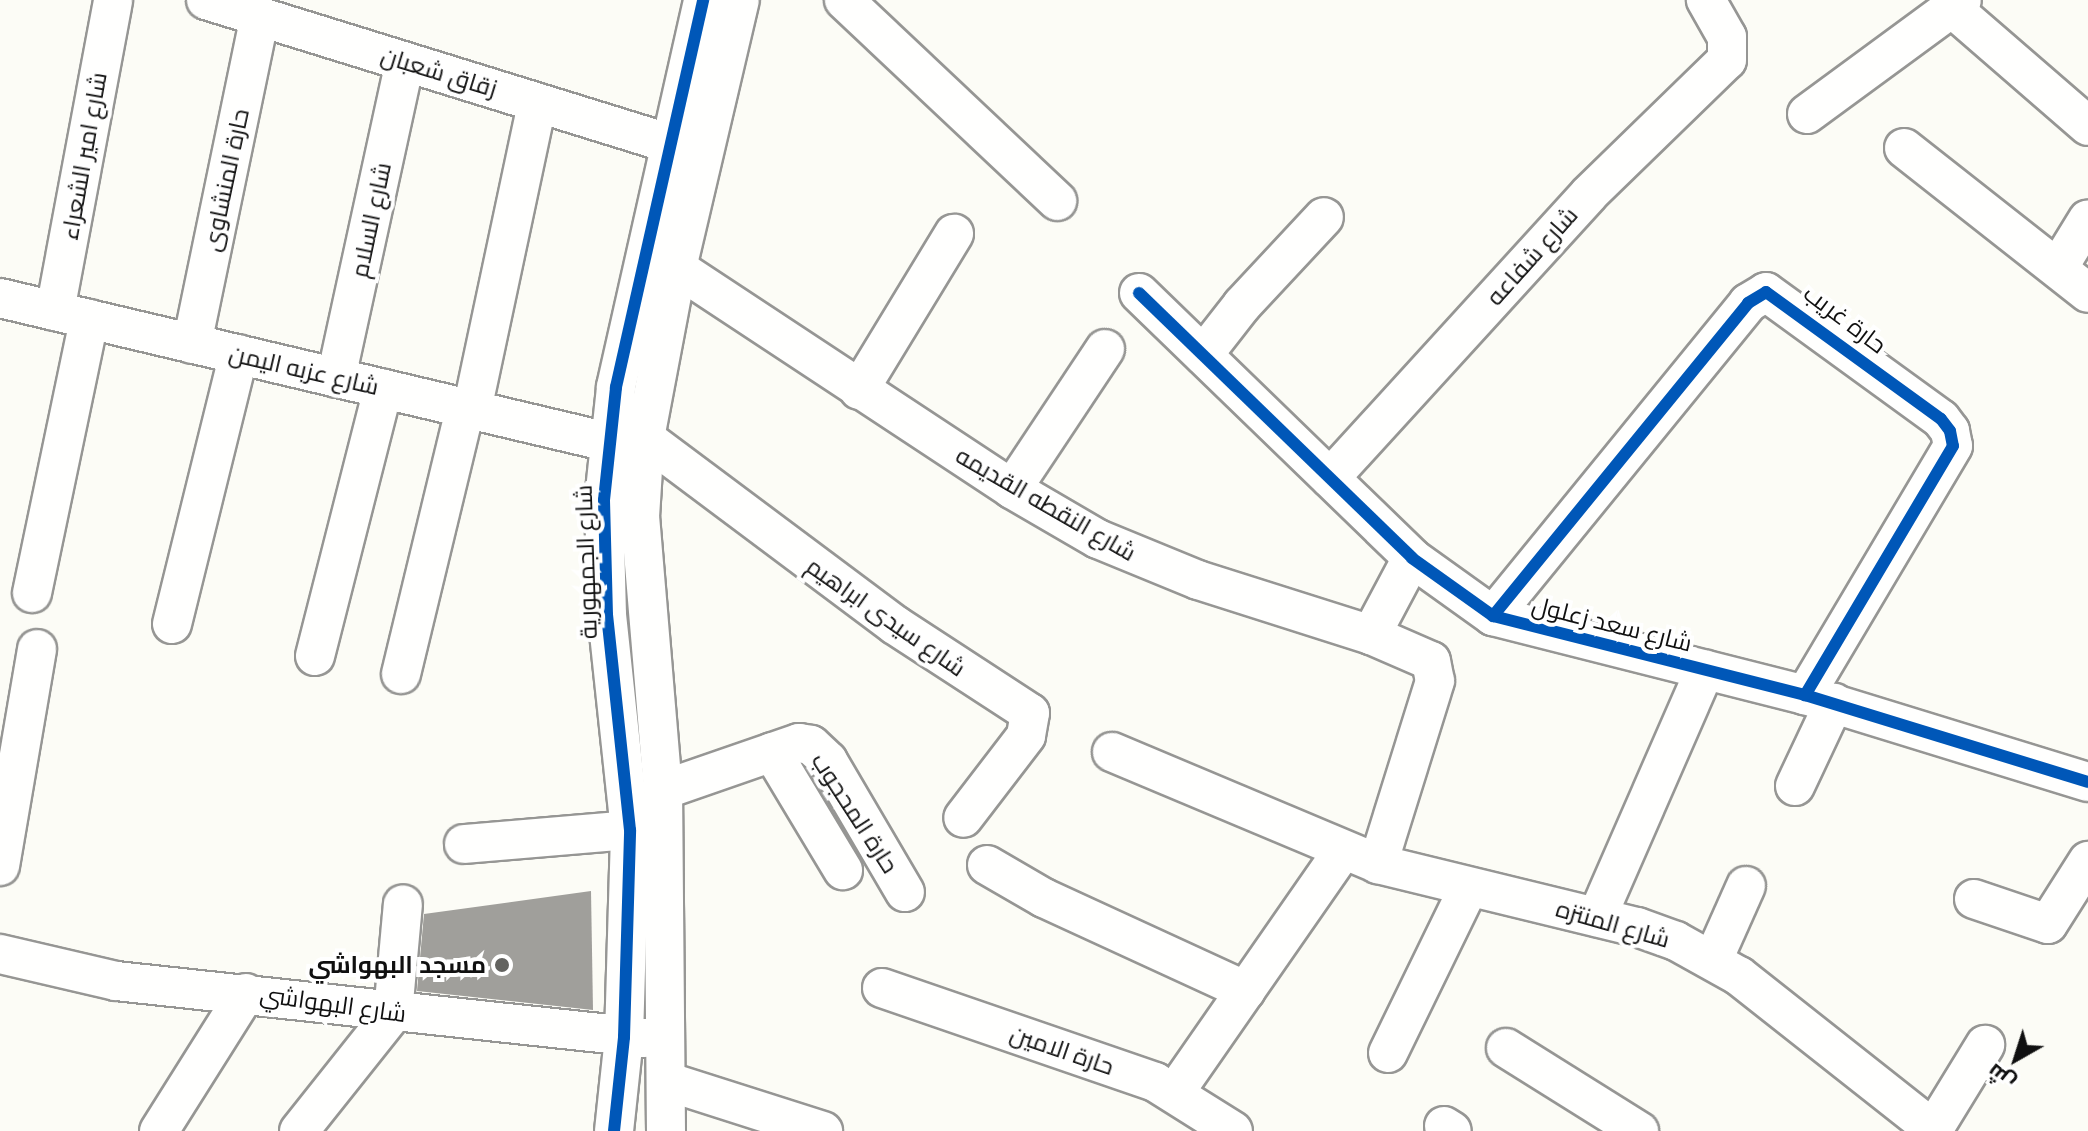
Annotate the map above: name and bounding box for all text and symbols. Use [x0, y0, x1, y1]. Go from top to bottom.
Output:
street label: زقاق شعبان [378, 41, 500, 103]
street label: شارع امير الشعراء [55, 70, 113, 242]
street label: حارة المنشاوى [197, 106, 255, 254]
street label: شارع السلام [345, 160, 397, 280]
street label: شارع شفاعه [1480, 201, 1584, 311]
street label: حارة غريب [1798, 279, 1892, 359]
street label: شارع عزبه اليمن [226, 339, 382, 401]
street label: شارع النقطه القديمه [951, 441, 1141, 567]
street label: شارع الجمهورية [569, 484, 603, 640]
street label: شارع سيدى ابراهيم [801, 551, 971, 683]
street label: شارع سعد زعلول [1529, 590, 1695, 658]
street label: حارة المحجوب [805, 747, 905, 879]
street label: شارع المنتزه [1553, 894, 1673, 954]
place label: مسجد البهواشي [308, 951, 486, 979]
marker: مسجد البهواشي [493, 956, 511, 974]
street label: شارع البهواشي [258, 979, 408, 1029]
street label: حارة الامين [1006, 1019, 1118, 1081]
north arrow [1976, 1019, 2056, 1099]
text: ش [1980, 1058, 2021, 1098]

